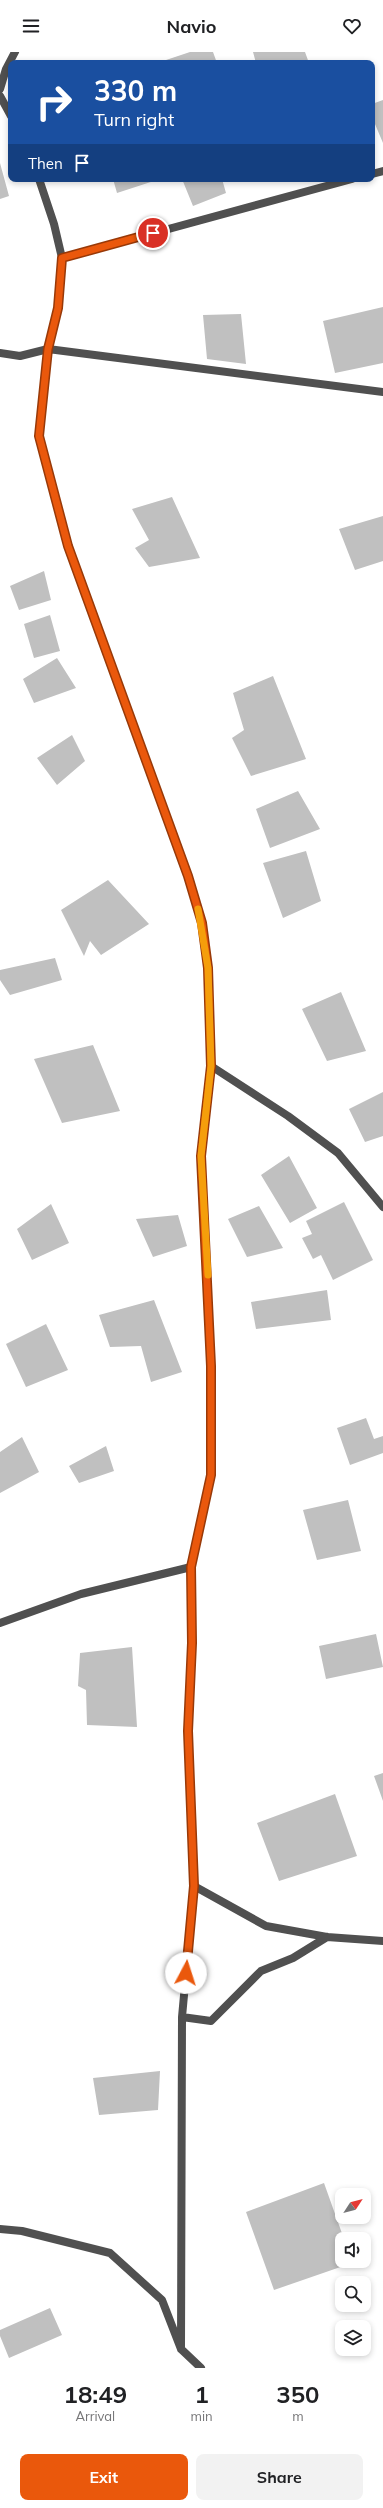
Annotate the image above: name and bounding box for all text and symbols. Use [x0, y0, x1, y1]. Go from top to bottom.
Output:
icon: menu [20, 15, 42, 37]
text: Navio [167, 15, 216, 38]
icon: heart [341, 15, 363, 37]
text: 330 m [94, 73, 177, 108]
icon: right [28, 76, 80, 128]
text: Turn right [94, 108, 174, 131]
icon: arrive [71, 152, 93, 174]
text: Then [28, 154, 63, 173]
pin [136, 216, 170, 250]
icon: arrive [142, 222, 164, 244]
position arrow [165, 1952, 207, 1994]
north arrow [335, 2188, 371, 2224]
map controls [335, 2188, 371, 2356]
button: sound [335, 2232, 371, 2268]
button: search [335, 2276, 371, 2312]
button: layers [335, 2320, 371, 2356]
text: 18:49 [64, 2379, 127, 2409]
text: 1 [194, 2379, 209, 2409]
text: 350 [276, 2379, 319, 2409]
text: Arrival [75, 2408, 115, 2424]
text: min [191, 2408, 213, 2424]
text: m [292, 2408, 304, 2424]
button: Exit [20, 2454, 188, 2500]
button: Share [196, 2454, 363, 2500]

